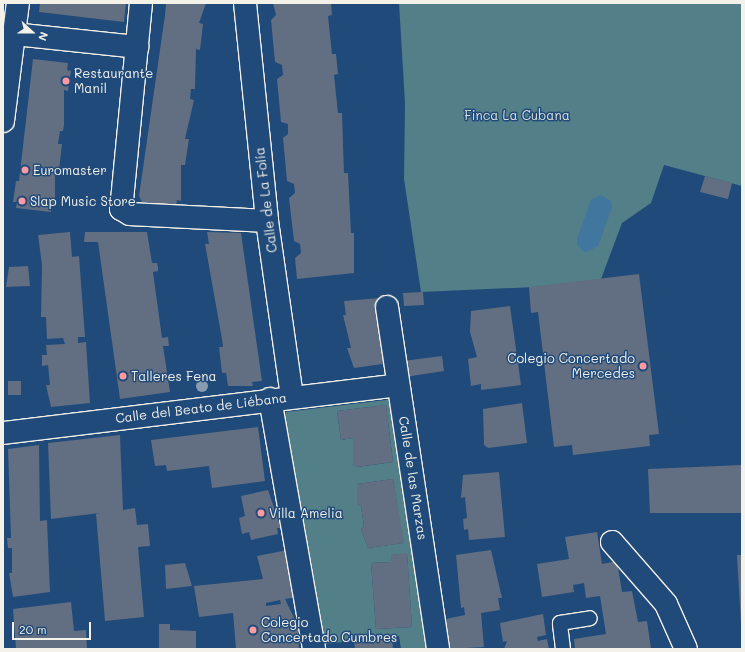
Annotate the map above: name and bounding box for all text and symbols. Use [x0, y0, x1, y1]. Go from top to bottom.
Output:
north arrow [12, 12, 52, 52]
text: N [35, 30, 52, 43]
place label: Restaurante Manil [74, 66, 153, 97]
marker: Restaurante Manil [61, 76, 71, 86]
park label: Finca La Cubana [464, 107, 570, 123]
street label: Calle de La Folía [252, 146, 280, 254]
place label: Euromaster [33, 162, 107, 178]
marker: Euromaster [20, 165, 30, 175]
place label: Slap Music Store [30, 193, 136, 209]
marker: Slap Music Store [17, 196, 27, 206]
place label: Colegio Concertado Mercedes [507, 351, 635, 382]
marker: Colegio Concertado Mercedes [638, 361, 648, 371]
place label: Talleres Fena [131, 368, 217, 384]
marker: Talleres Fena [118, 371, 128, 381]
street label: Calle del Beato de Liébana [114, 390, 288, 426]
street label: Calle de las Marzas [396, 415, 430, 541]
place label: Villa Amelia [269, 505, 343, 521]
marker: Villa Amelia [256, 508, 266, 518]
scale bar [14, 614, 93, 640]
place label: Colegio Concertado Cumbres [261, 615, 397, 646]
text: 20 m [19, 621, 47, 637]
marker: Colegio Concertado Cumbres [248, 625, 258, 635]

